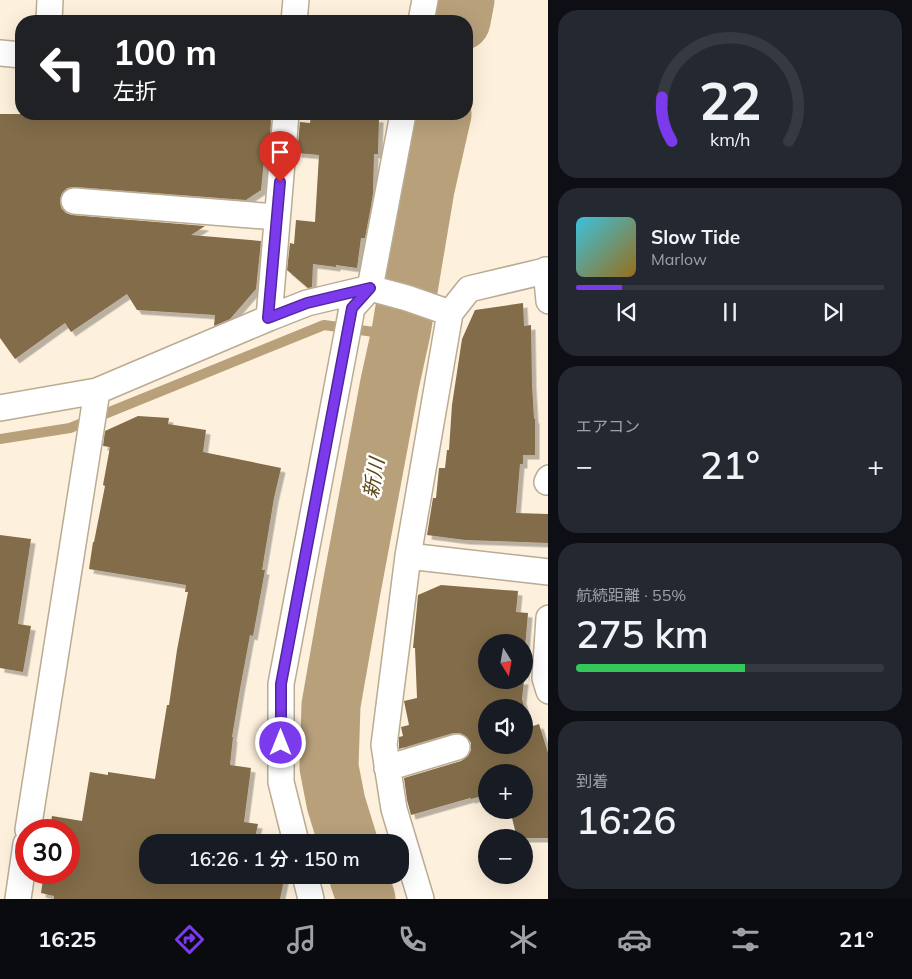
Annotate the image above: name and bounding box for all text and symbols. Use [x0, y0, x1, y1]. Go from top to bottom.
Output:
text: 100 m [113, 30, 217, 74]
icon: left [30, 35, 95, 100]
text: 22 [699, 68, 761, 133]
text: 左折 [113, 77, 157, 105]
text: km/h [710, 128, 750, 150]
pin [259, 131, 301, 182]
icon: arrive [266, 138, 294, 166]
text: Slow Tide [651, 225, 740, 249]
text: Marlow [651, 249, 707, 269]
icon: previous [613, 298, 641, 326]
icon: pause [716, 298, 744, 326]
icon: next [819, 298, 847, 326]
text: エアコン [576, 416, 640, 436]
text: 21° [700, 441, 760, 489]
text: − [576, 448, 593, 483]
text: + [867, 448, 884, 483]
water label: 新川 [357, 454, 389, 500]
text: 航続距離 · 55% [576, 585, 686, 605]
text: 275 km [576, 610, 709, 658]
north arrow [478, 634, 532, 689]
map controls [478, 634, 533, 884]
button: sound [478, 699, 533, 754]
position arrow [254, 716, 306, 768]
button: + [478, 764, 533, 819]
text: 到着 [576, 771, 608, 791]
text: 16:26 [576, 796, 676, 844]
speed limit sign: 30 [15, 819, 80, 884]
button: − [478, 829, 533, 884]
text: 16:26 · 1 分 · 150 m [188, 847, 360, 871]
icon: directions [172, 922, 207, 957]
icon: music [284, 922, 319, 957]
icon: phone [395, 922, 430, 957]
icon: climate [506, 922, 541, 957]
icon: car [617, 922, 652, 957]
icon: filters [728, 922, 763, 957]
text: 16:25 [38, 925, 96, 953]
text: 21° [839, 925, 874, 953]

